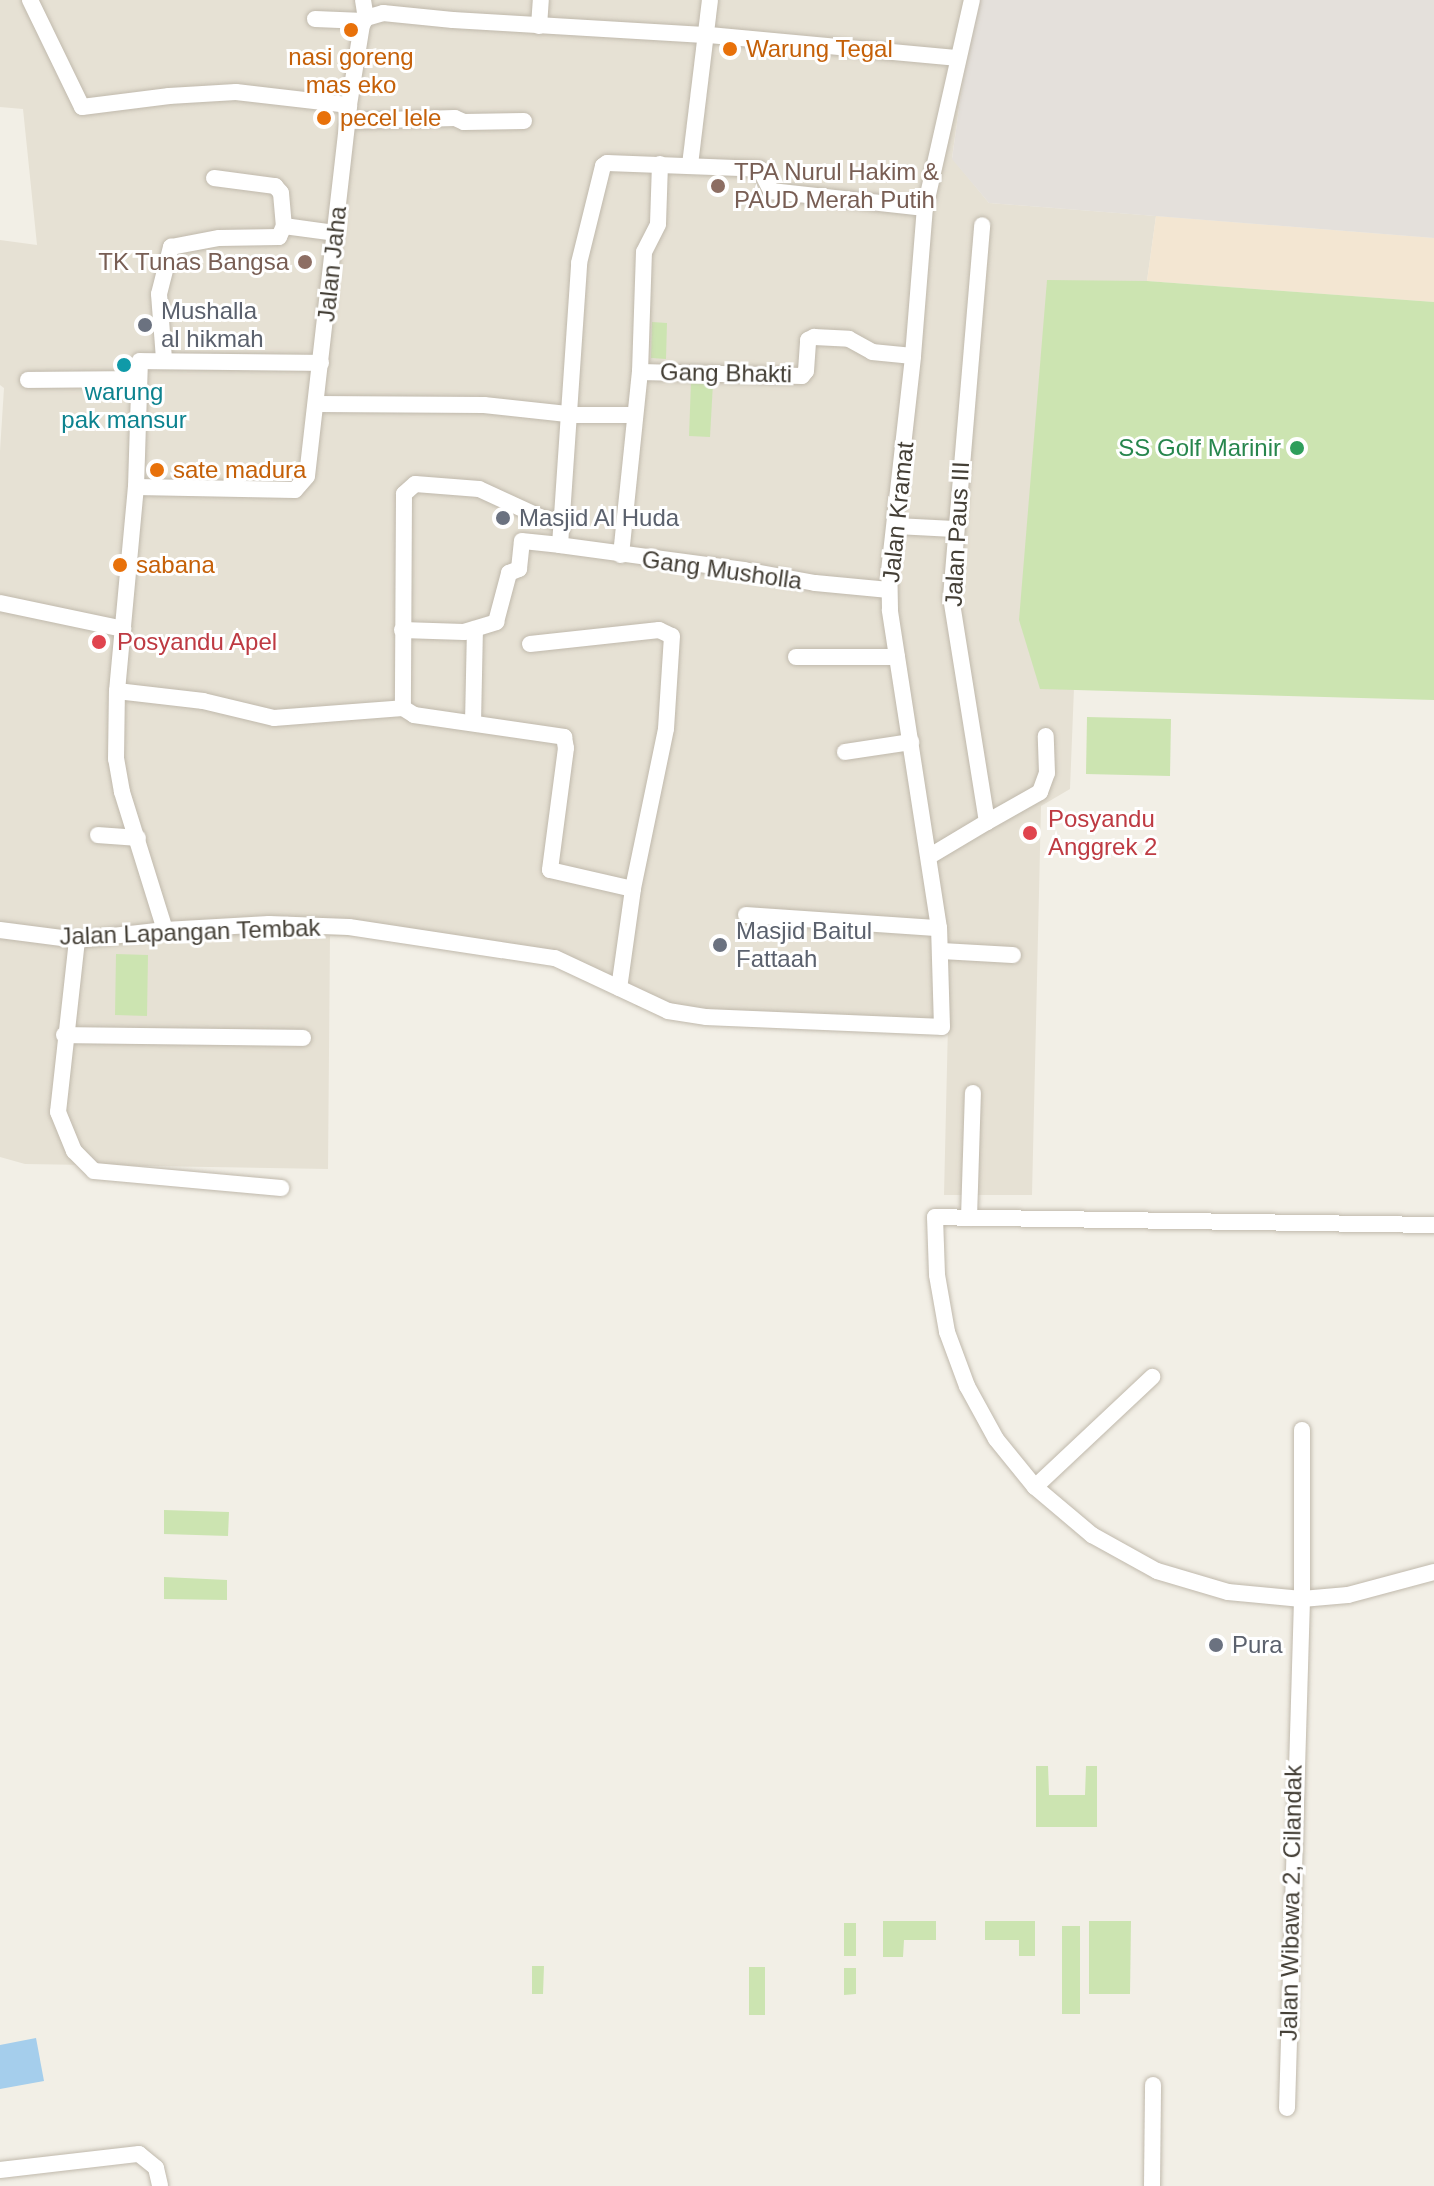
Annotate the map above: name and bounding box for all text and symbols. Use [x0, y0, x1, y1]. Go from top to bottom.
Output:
marker: nasi goreng mas eko [342, 21, 360, 39]
place label: Warung Tegal [746, 35, 893, 63]
marker: Warung Tegal [721, 40, 739, 58]
place label: nasi goreng mas eko [288, 43, 414, 99]
place label: pecel lele [340, 104, 441, 132]
marker: pecel lele [315, 109, 333, 127]
place label: TPA Nurul Hakim & PAUD Merah Putih [734, 158, 940, 214]
marker: TPA Nurul Hakim & PAUD Merah Putih [709, 177, 727, 195]
street label: Jalan Jaha [312, 205, 352, 323]
place label: TK Tunas Bangsa [98, 248, 289, 276]
marker: TK Tunas Bangsa [296, 253, 314, 271]
place label: Mushalla al hikmah [161, 297, 264, 353]
marker: Mushalla al hikmah [136, 316, 154, 334]
marker: warung pak mansur [115, 356, 133, 374]
street label: Gang Bhakti [660, 357, 792, 389]
place label: warung pak mansur [61, 378, 187, 434]
place label: SS Golf Marinir [1118, 434, 1281, 462]
marker: SS Golf Marinir [1288, 439, 1306, 457]
street label: Jalan Kramat [876, 440, 920, 584]
place label: sate madura [173, 456, 306, 484]
marker: sate madura [148, 461, 166, 479]
street label: Jalan Paus III [939, 461, 975, 607]
place label: Masjid Al Huda [519, 504, 680, 532]
marker: Masjid Al Huda [494, 509, 512, 527]
street label: Gang Musholla [640, 545, 804, 595]
place label: sabana [136, 551, 215, 579]
marker: sabana [111, 556, 129, 574]
place label: Posyandu Apel [117, 628, 278, 656]
marker: Posyandu Apel [88, 631, 110, 653]
place label: Posyandu Anggrek 2 [1048, 805, 1157, 861]
marker: Posyandu Anggrek 2 [1019, 822, 1041, 844]
street label: Jalan Lapangan Tembak [59, 913, 321, 951]
place label: Masjid Baitul Fattaah [736, 917, 872, 973]
marker: Masjid Baitul Fattaah [711, 936, 729, 954]
place label: Pura [1232, 1631, 1283, 1659]
marker: Pura [1207, 1636, 1225, 1654]
street label: Jalan Wibawa 2, Cilandak [1274, 1765, 1308, 2041]

